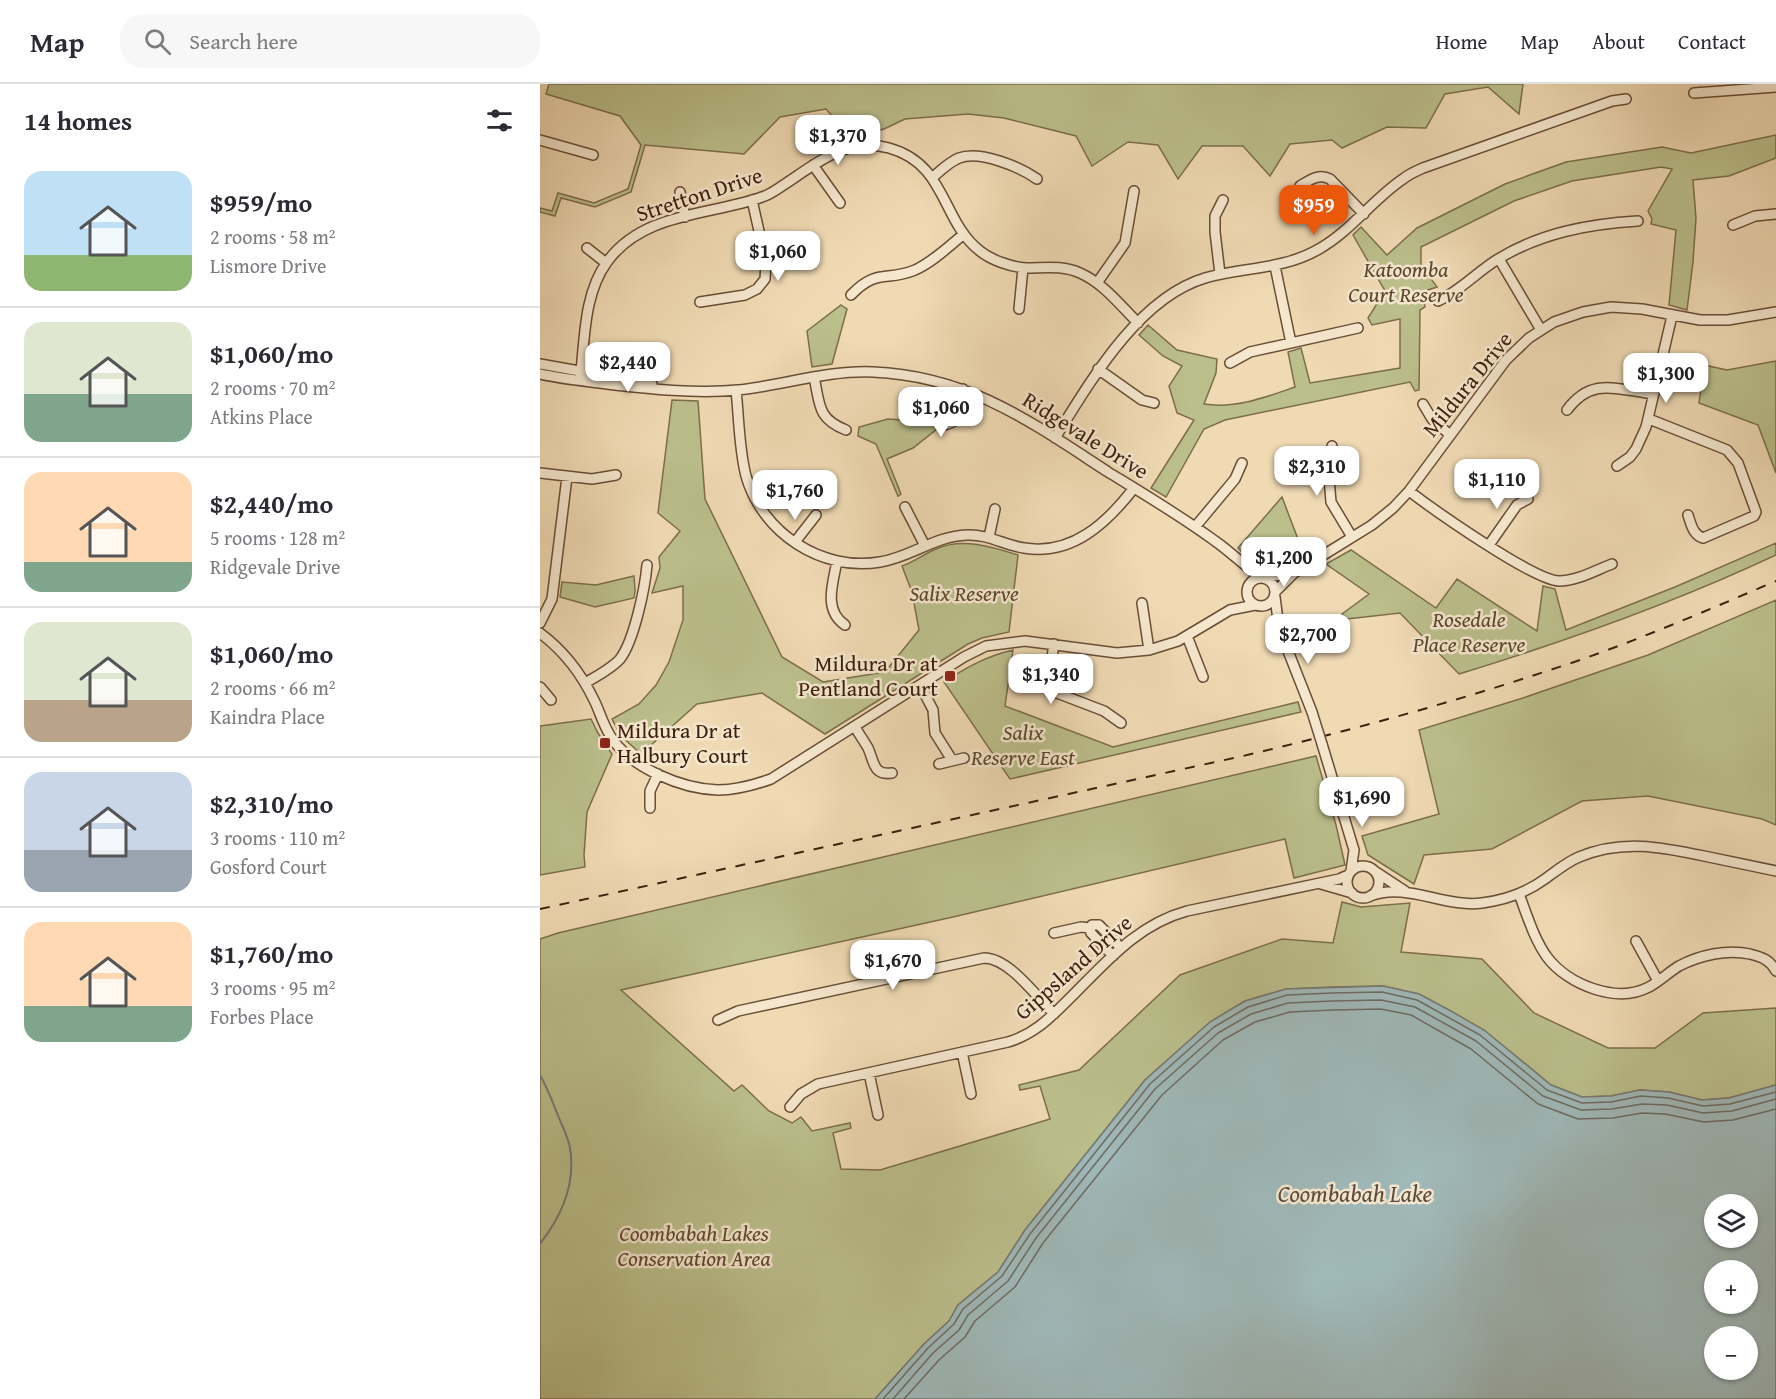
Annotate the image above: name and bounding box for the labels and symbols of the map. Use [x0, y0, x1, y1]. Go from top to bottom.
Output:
pin: $1,370 [789, 115, 887, 166]
street label: Stretton Drive [632, 159, 766, 229]
pin: $959 [1278, 185, 1350, 236]
pin: $1,060 [729, 231, 827, 282]
park label: Katoomba Court Reserve [1348, 253, 1464, 310]
street label: Mildura Drive [1414, 324, 1520, 444]
pin: $2,440 [579, 342, 677, 393]
pin: $1,300 [1617, 353, 1715, 404]
street label: Ridgevale Drive [1017, 383, 1155, 487]
pin: $1,060 [892, 387, 990, 438]
pin: $2,310 [1268, 446, 1366, 497]
pin: $1,110 [1448, 459, 1546, 510]
pin: $1,760 [746, 470, 844, 521]
pin: $1,200 [1235, 537, 1333, 588]
park label: Salix Reserve [909, 577, 1019, 609]
park label: Rosedale Place Reserve [1412, 603, 1525, 660]
pin: $2,700 [1259, 614, 1357, 665]
place label: Mildura Dr at Pentland Court [798, 647, 938, 704]
pin: $1,340 [1002, 654, 1100, 705]
marker: Mildura Dr at Pentland Court [943, 669, 957, 683]
place label: Mildura Dr at Halbury Court [617, 714, 748, 771]
park label: Salix Reserve East [970, 716, 1076, 773]
marker: Mildura Dr at Halbury Court [598, 736, 612, 750]
pin: $1,690 [1313, 777, 1411, 828]
street label: Gippsland Drive [1007, 907, 1139, 1027]
pin: $1,670 [844, 940, 942, 991]
water label: Coombabah Lake [1278, 1176, 1433, 1211]
park label: Coombabah Lakes Conservation Area [617, 1217, 771, 1274]

